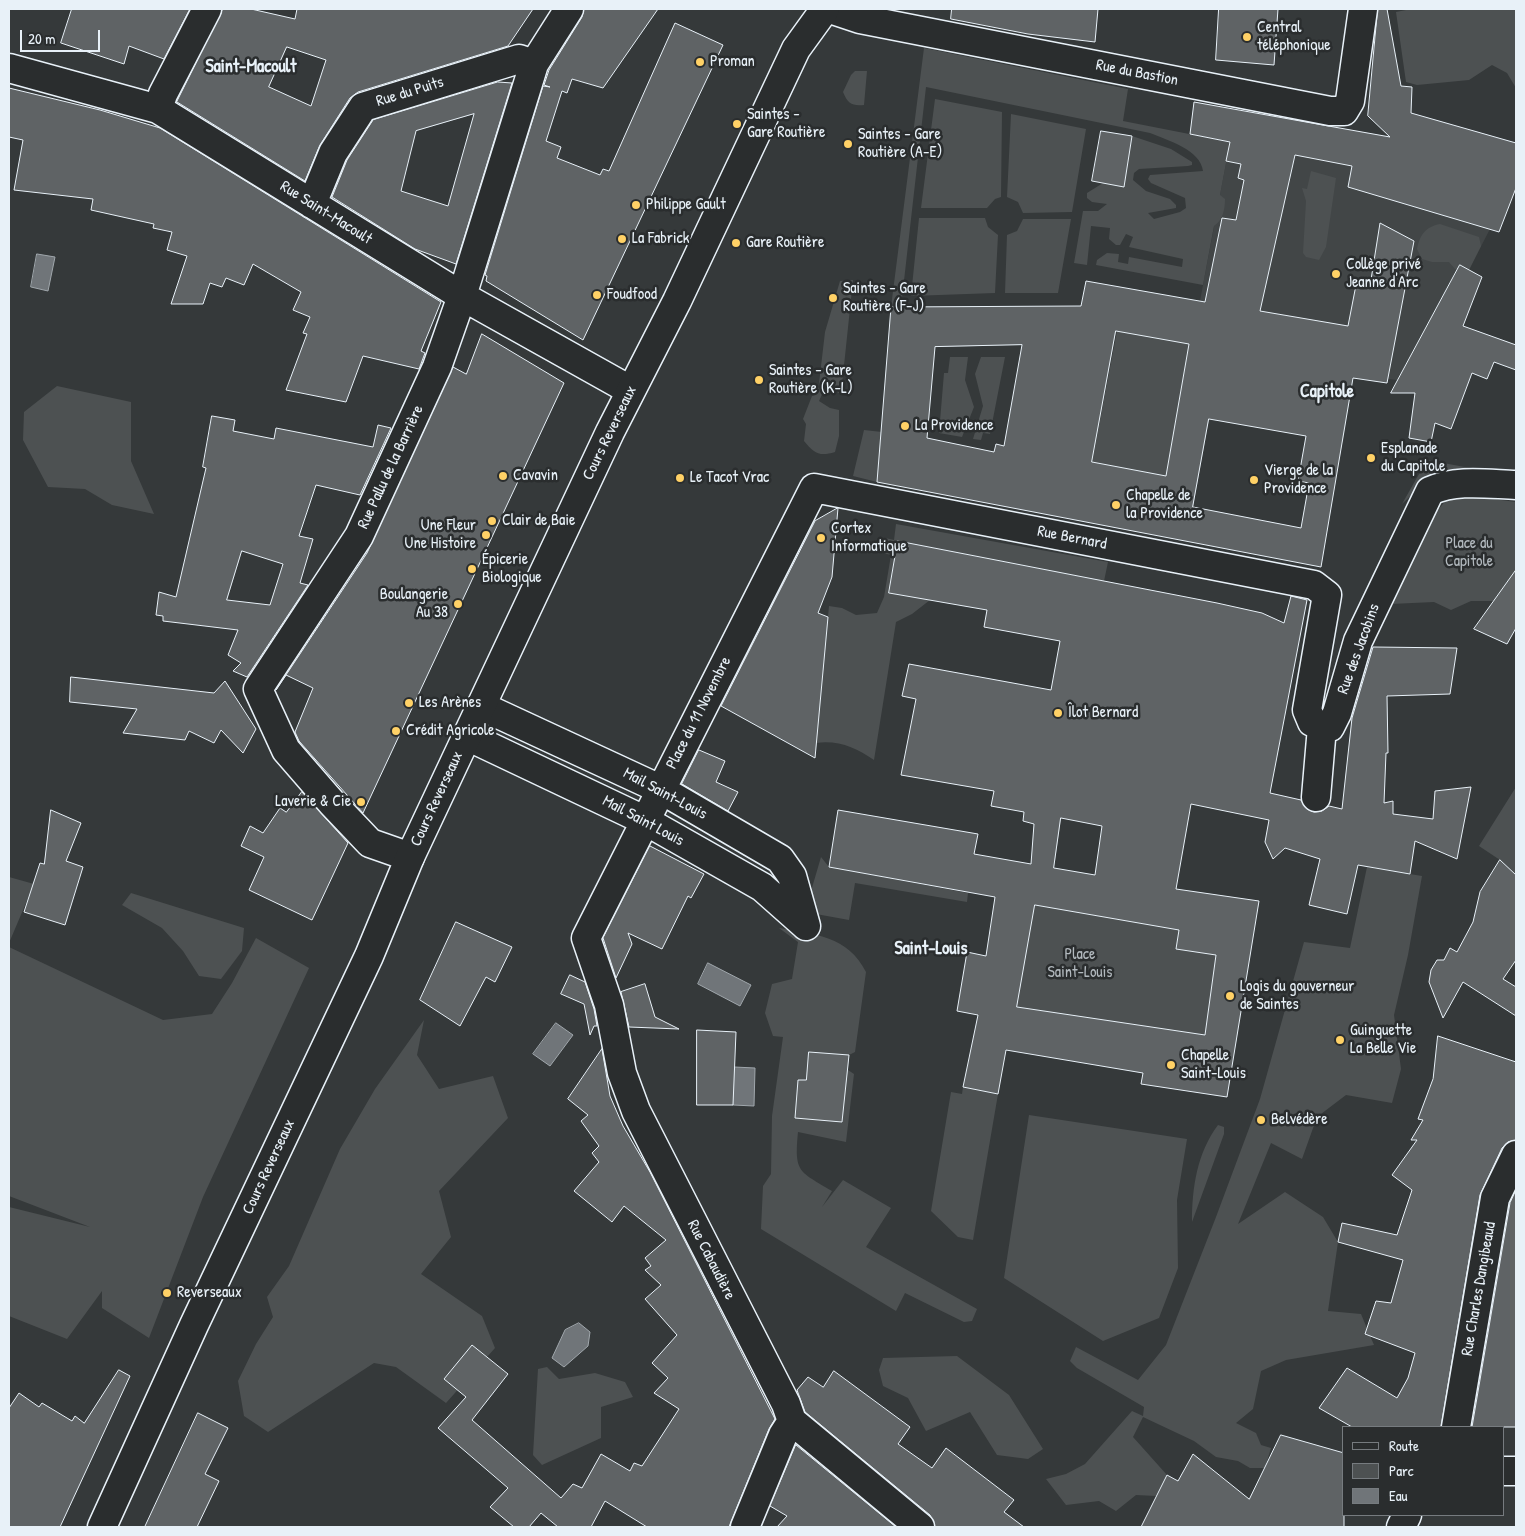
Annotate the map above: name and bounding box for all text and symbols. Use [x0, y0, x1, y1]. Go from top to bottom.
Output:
place label: Central téléphonique [1257, 18, 1331, 56]
scale bar [22, 20, 102, 52]
text: 20 m [28, 28, 55, 49]
marker: Central téléphonique [1241, 31, 1253, 43]
place label: Proman [710, 52, 755, 72]
district label: Saint-Macoult [205, 56, 297, 78]
marker: Proman [694, 56, 706, 68]
street label: Rue du Bastion [1094, 56, 1180, 90]
street label: Rue du Puits [374, 73, 446, 111]
place label: Saintes - Gare Routière [747, 105, 825, 143]
marker: Saintes - Gare Routière [731, 118, 743, 130]
place label: Saintes - Gare Routière (A-E) [858, 125, 942, 163]
marker: Saintes - Gare Routière (A-E) [842, 138, 854, 150]
street label: Rue Saint-Macoult [277, 177, 375, 249]
place label: Philippe Gault [646, 195, 726, 215]
marker: Philippe Gault [630, 199, 642, 211]
place label: La Fabrick [632, 229, 689, 249]
marker: La Fabrick [616, 233, 628, 245]
place label: Gare Routière [746, 233, 824, 253]
marker: Gare Routière [730, 237, 742, 249]
place label: Collège privé Jeanne d'Arc [1346, 255, 1421, 293]
marker: Collège privé Jeanne d'Arc [1330, 268, 1342, 280]
place label: Saintes - Gare Routière (F-J) [843, 279, 926, 317]
place label: Foudfood [607, 285, 657, 305]
marker: Foudfood [591, 289, 603, 301]
marker: Saintes - Gare Routière (F-J) [827, 292, 839, 304]
place label: Saintes - Gare Routière (K-L) [769, 361, 853, 399]
marker: Saintes - Gare Routière (K-L) [753, 374, 765, 386]
district label: Capitole [1300, 381, 1354, 403]
street label: Cours Reverseaux [579, 383, 641, 483]
street label: Rue Pallu de la Barrière [354, 402, 428, 532]
place label: La Providence [915, 416, 994, 436]
marker: La Providence [899, 420, 911, 432]
place label: Esplanade du Capitole [1381, 439, 1445, 477]
marker: Esplanade du Capitole [1365, 452, 1377, 464]
place label: Vierge de la Providence [1264, 461, 1333, 499]
place label: Cavavin [513, 466, 558, 486]
place label: Le Tacot Vrac [690, 468, 769, 488]
marker: Cavavin [497, 470, 509, 482]
marker: Le Tacot Vrac [674, 472, 686, 484]
marker: Vierge de la Providence [1248, 474, 1260, 486]
place label: Chapelle de la Providence [1126, 486, 1203, 524]
marker: Chapelle de la Providence [1110, 499, 1122, 511]
place label: Clair de Baie [502, 511, 575, 531]
marker: Clair de Baie [486, 515, 498, 527]
place label: Une Fleur Une Histoire [405, 516, 476, 554]
place label: Cortex Informatique [831, 519, 907, 557]
street label: Rue Bernard [1036, 522, 1108, 554]
marker: Une Fleur Une Histoire [480, 529, 492, 541]
marker: Cortex Informatique [815, 532, 827, 544]
park label: Place du Capitole [1445, 534, 1493, 572]
place label: Épicerie Biologique [482, 550, 542, 588]
marker: Épicerie Biologique [466, 563, 478, 575]
place label: Boulangerie Au 38 [380, 585, 448, 623]
marker: Boulangerie Au 38 [452, 598, 464, 610]
street label: Rue des Jacobins [1334, 601, 1384, 697]
street label: Place du 11 Novembre [662, 653, 736, 773]
place label: Les Arènes [419, 693, 481, 713]
marker: Les Arènes [403, 697, 415, 709]
place label: Îlot Bernard [1068, 703, 1138, 723]
marker: Îlot Bernard [1052, 707, 1064, 719]
place label: Crédit Agricole [406, 721, 494, 741]
marker: Crédit Agricole [390, 725, 402, 737]
street label: Cours Reverseaux [407, 748, 467, 850]
street label: Mail Saint-Louis [620, 764, 710, 824]
place label: Laverie & Cie [275, 792, 351, 812]
street label: Mail Saint Louis [599, 792, 687, 850]
marker: Laverie & Cie [355, 796, 367, 808]
district label: Saint-Louis [894, 938, 968, 960]
park label: Place Saint-Louis [1048, 945, 1112, 983]
place label: Logis du gouverneur de Saintes [1240, 977, 1354, 1015]
marker: Logis du gouverneur de Saintes [1224, 990, 1236, 1002]
place label: Guinguette La Belle Vie [1350, 1021, 1416, 1059]
marker: Guinguette La Belle Vie [1334, 1034, 1346, 1046]
place label: Chapelle Saint-Louis [1181, 1046, 1246, 1084]
marker: Chapelle Saint-Louis [1165, 1059, 1177, 1071]
place label: Belvédère [1271, 1110, 1328, 1130]
marker: Belvédère [1255, 1114, 1267, 1126]
street label: Cours Reverseaux [239, 1116, 299, 1218]
street label: Rue Cabaudière [683, 1217, 739, 1303]
street label: Rue Charles Dangibeaud [1458, 1220, 1500, 1358]
place label: Reverseaux [177, 1283, 242, 1303]
marker: Reverseaux [161, 1287, 173, 1299]
legend [1342, 1426, 1505, 1516]
text: Route [1389, 1435, 1419, 1456]
text: Parc [1389, 1460, 1414, 1481]
text: Eau [1389, 1485, 1408, 1506]

